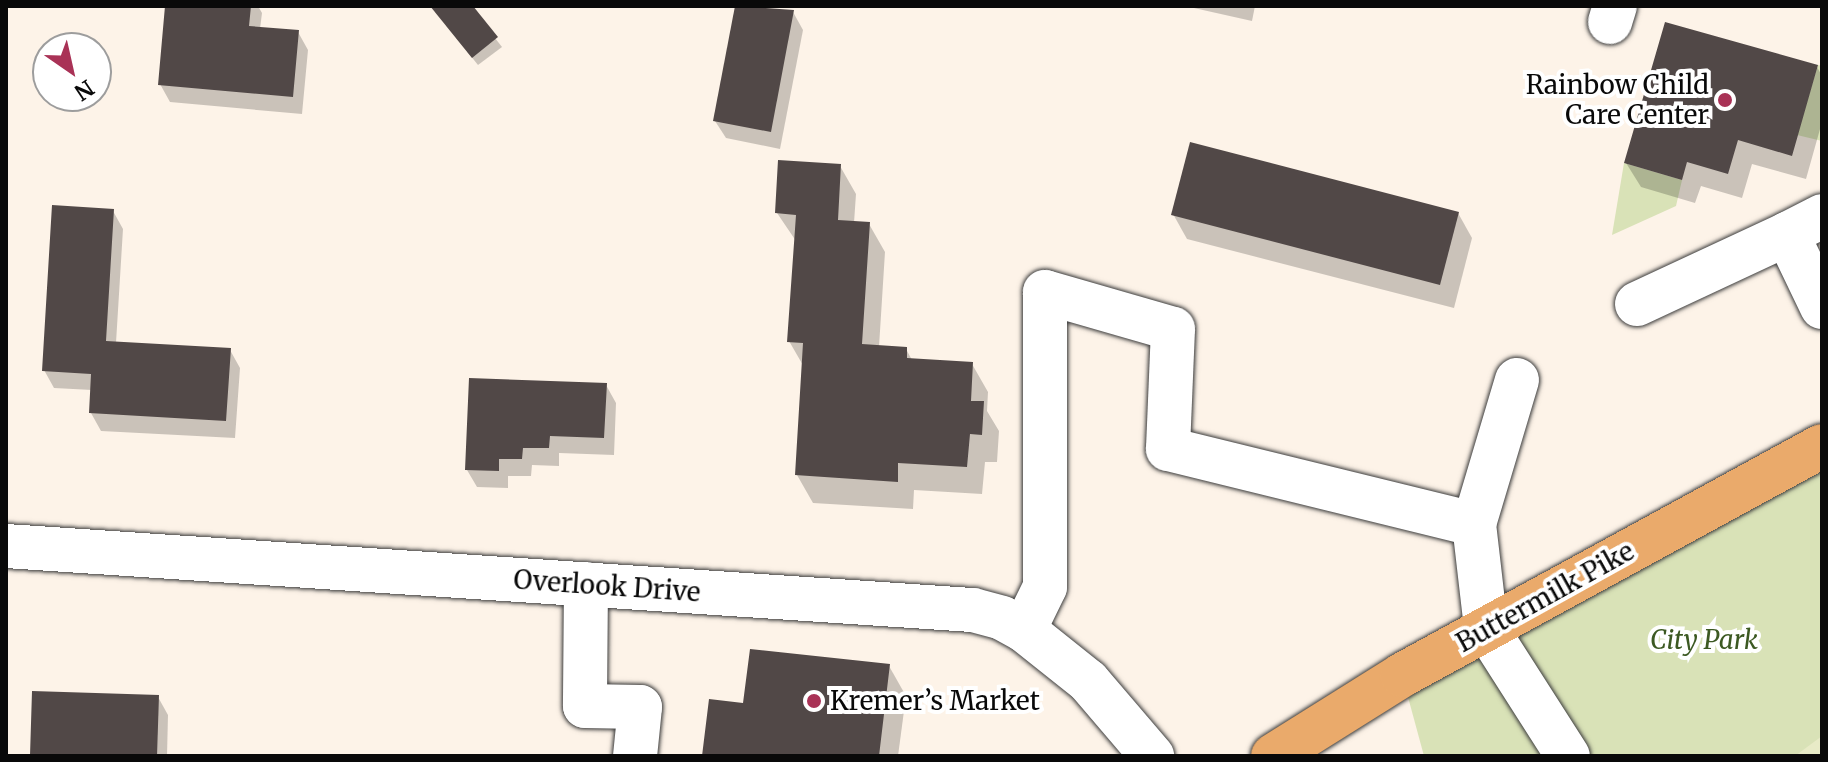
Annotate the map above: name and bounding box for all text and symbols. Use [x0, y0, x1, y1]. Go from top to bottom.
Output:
north arrow [32, 32, 112, 112]
place label: Rainbow Child Care Center [1526, 69, 1709, 130]
text: N [69, 74, 99, 107]
marker: Rainbow Child Care Center [1716, 91, 1734, 109]
street label: Buttermilk Pike [1451, 535, 1639, 659]
street label: Overlook Drive [512, 564, 702, 608]
park label: City Park [1650, 624, 1758, 656]
place label: Kremer’s Market [830, 685, 1040, 717]
marker: Kremer’s Market [805, 692, 823, 710]

